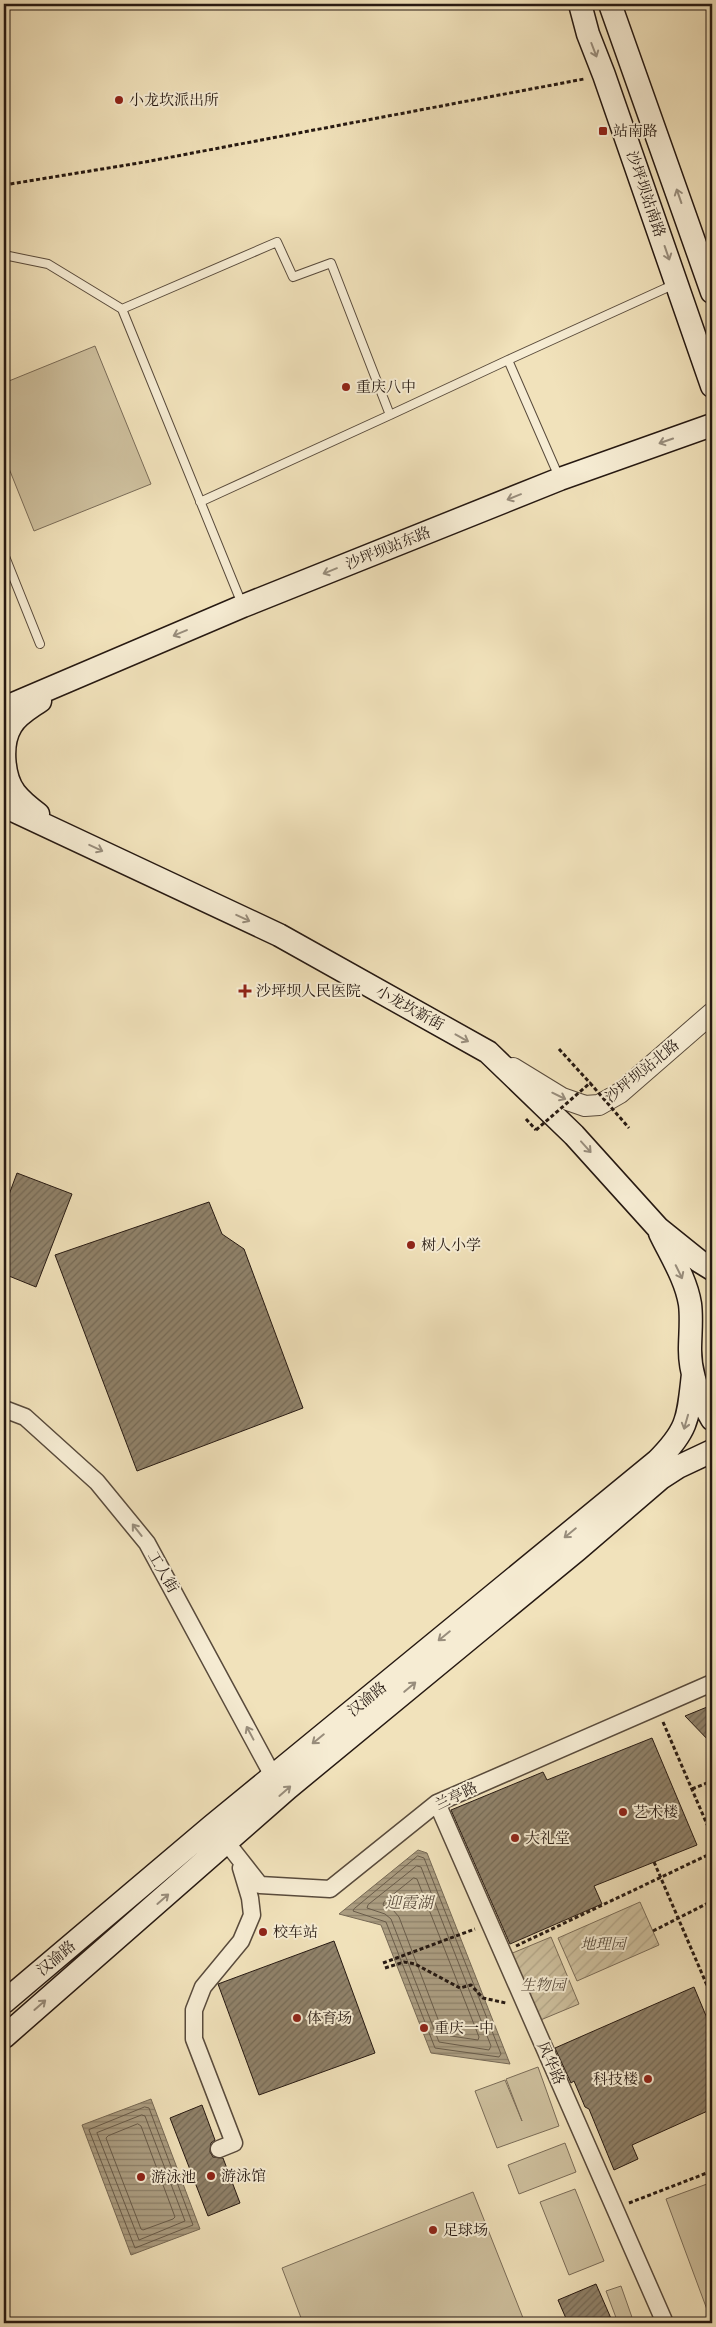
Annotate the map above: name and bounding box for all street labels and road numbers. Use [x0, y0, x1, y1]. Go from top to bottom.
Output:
street label: 沙坪坝站南路 [623, 149, 669, 239]
street label: 沙坪坝站东路 [343, 523, 433, 573]
street label: 小龙坎新街 [373, 982, 447, 1034]
street label: 沙坪坝站北路 [601, 1036, 683, 1106]
street label: 工人街 [144, 1548, 182, 1596]
street label: 汉渝路 [344, 1678, 390, 1720]
street label: 兰亭路 [432, 1778, 480, 1814]
street label: 汉渝路 [33, 1937, 79, 1979]
street label: 风华路 [534, 2039, 568, 2087]

